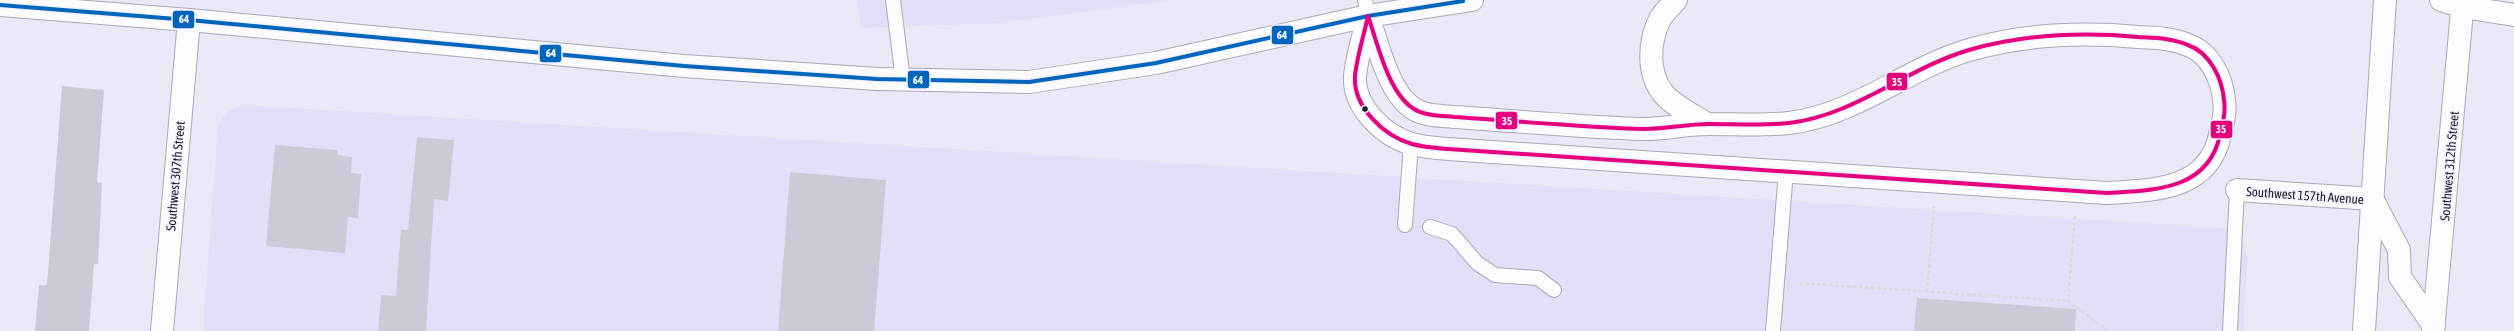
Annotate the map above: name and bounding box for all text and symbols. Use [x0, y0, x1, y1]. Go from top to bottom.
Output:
line badge: 64 [172, 10, 195, 29]
text: 64 [179, 13, 189, 25]
line badge: 64 [1271, 25, 1294, 45]
text: 64 [1277, 29, 1287, 41]
line badge: 64 [539, 44, 562, 63]
text: 64 [546, 47, 556, 59]
line badge: 64 [907, 70, 930, 89]
line badge: 35 [1886, 72, 1908, 91]
text: 64 [913, 74, 923, 86]
text: 35 [1892, 76, 1902, 88]
unlabelled marker [1360, 104, 1370, 114]
street label: Southwest 312th Street [2437, 110, 2462, 222]
line badge: 35 [1495, 111, 1518, 130]
text: 35 [1502, 115, 1512, 127]
street label: Southwest 307th Street [163, 120, 188, 232]
line badge: 35 [2210, 120, 2233, 139]
text: 35 [2216, 123, 2226, 135]
street label: Southwest 157th Avenue [2246, 184, 2364, 207]

